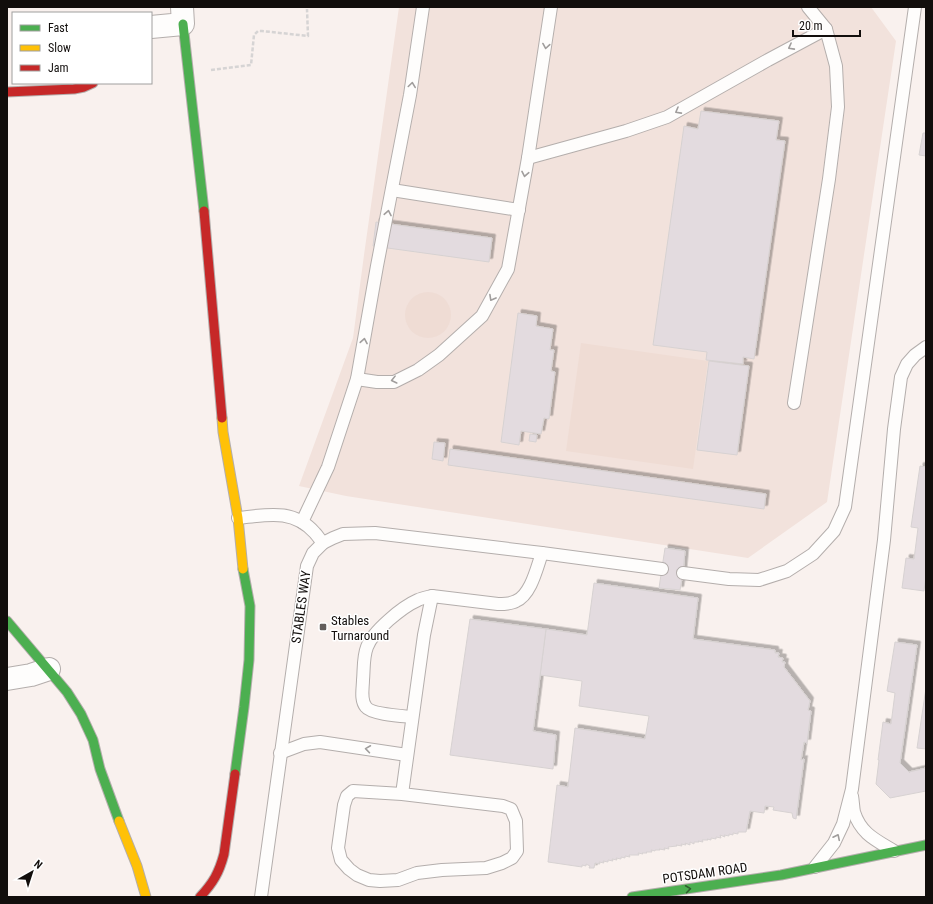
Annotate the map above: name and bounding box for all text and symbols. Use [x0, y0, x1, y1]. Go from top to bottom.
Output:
legend [12, 12, 152, 84]
scale bar [793, 12, 860, 38]
text: 20 m [799, 19, 823, 33]
text: Fast [48, 21, 69, 35]
text: Slow [48, 41, 71, 55]
one-way arrow [542, 42, 551, 49]
one-way arrow [788, 43, 796, 50]
text: Jam [48, 61, 69, 75]
one-way arrow [407, 82, 416, 88]
one-way arrow [675, 106, 682, 113]
one-way arrow [522, 171, 530, 177]
one-way arrow [383, 210, 391, 216]
one-way arrow [489, 294, 496, 301]
one-way arrow [359, 338, 367, 344]
one-way arrow [391, 375, 398, 384]
street label: STABLES WAY [288, 569, 314, 644]
place label: Stables Turnaround [331, 613, 389, 643]
marker: Stables Turnaround [318, 622, 328, 632]
one-way arrow [365, 745, 372, 754]
one-way arrow [832, 834, 839, 841]
north arrow [12, 852, 52, 892]
text: N [31, 857, 45, 872]
street label: POTSDAM ROAD [662, 860, 748, 886]
one-way arrow [685, 885, 691, 894]

